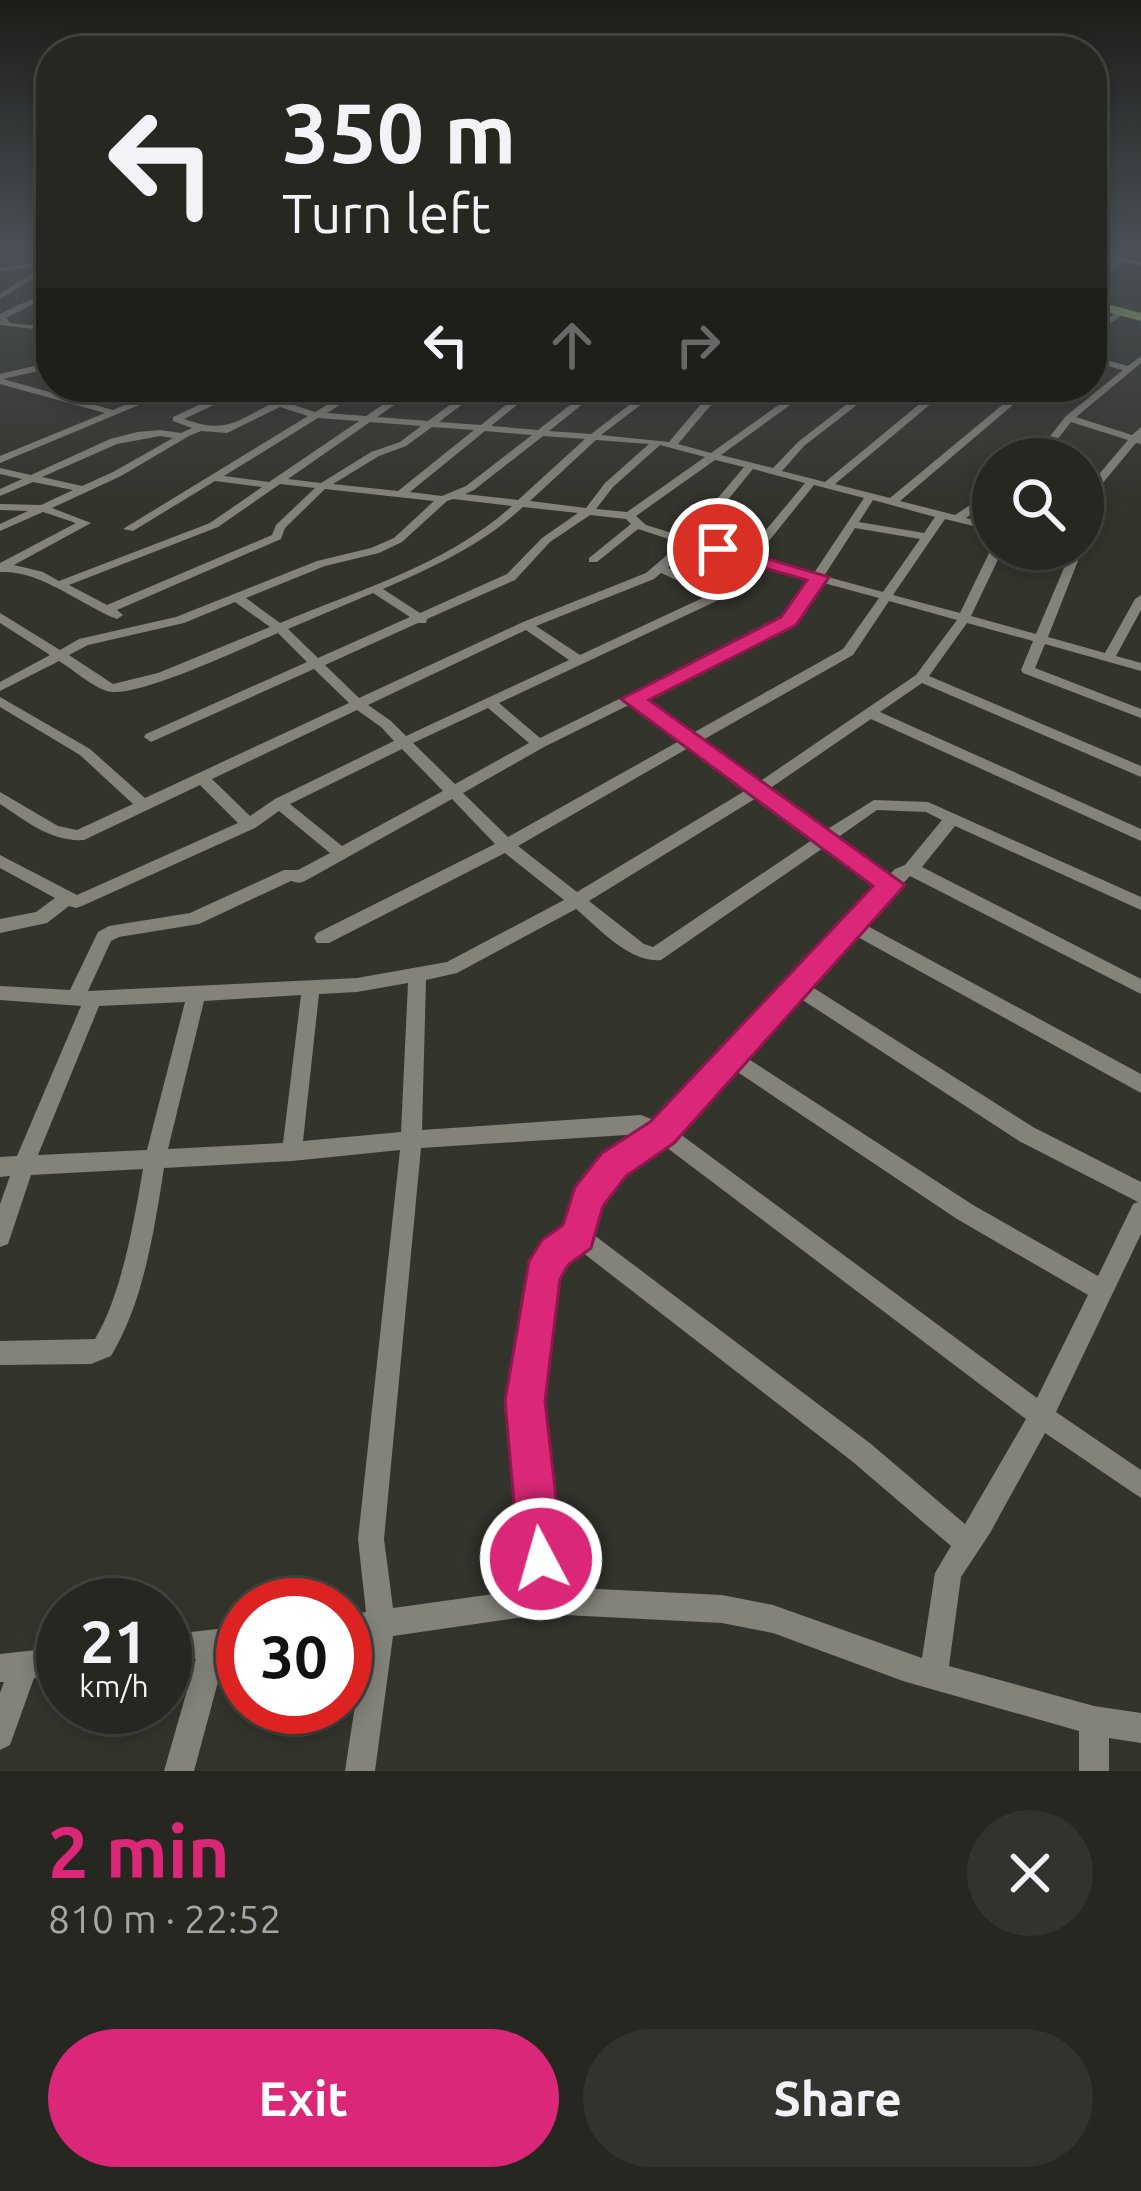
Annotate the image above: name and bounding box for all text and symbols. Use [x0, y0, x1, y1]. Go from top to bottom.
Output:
icon: left [84, 84, 240, 240]
text: 350 m [282, 85, 516, 179]
text: Turn left [282, 183, 491, 243]
icon: left [413, 312, 479, 378]
icon: ahead [539, 312, 605, 378]
icon: right [665, 312, 731, 378]
map controls [972, 438, 1104, 570]
button: search [972, 438, 1104, 570]
pin [667, 498, 769, 600]
icon: arrive [685, 516, 751, 582]
position arrow [478, 1496, 604, 1622]
speed limit sign: 30 [216, 1578, 372, 1734]
text: 21 [80, 1607, 148, 1674]
text: km/h [79, 1669, 149, 1703]
button: close [967, 1810, 1093, 1936]
text: 2 min [48, 1811, 230, 1892]
text: 810 m · 22:52 [48, 1897, 282, 1940]
button: Exit [48, 2029, 559, 2167]
button: Share [583, 2029, 1093, 2167]

